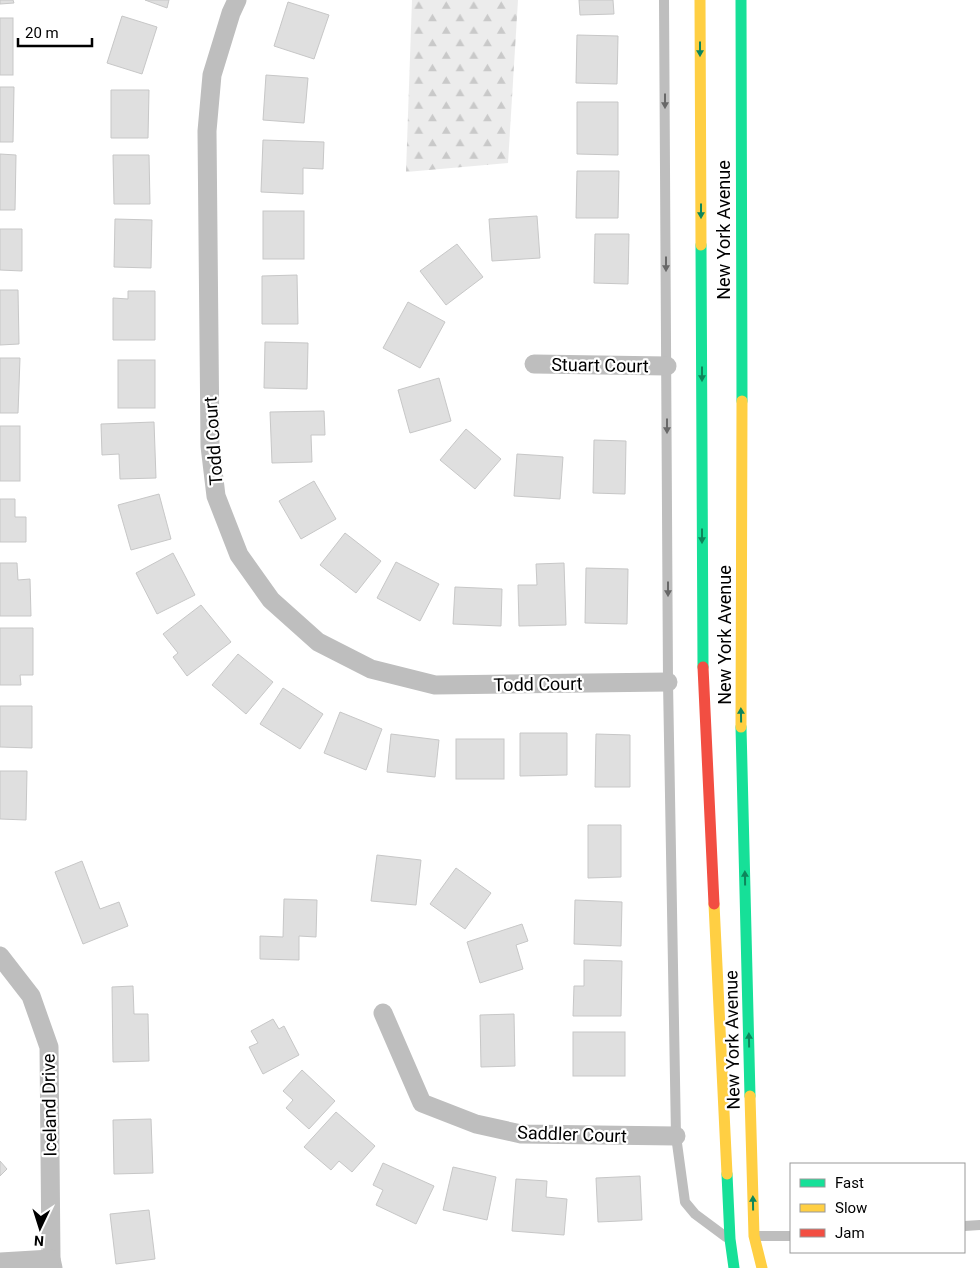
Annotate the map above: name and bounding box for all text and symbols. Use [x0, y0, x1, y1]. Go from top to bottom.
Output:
scale bar [18, 15, 91, 47]
text: 20 m [25, 24, 59, 42]
one-way arrow [696, 41, 704, 57]
one-way arrow [661, 93, 669, 109]
street label: New York Avenue [713, 160, 734, 300]
one-way arrow [697, 203, 705, 219]
one-way arrow [662, 256, 670, 272]
street label: Stuart Court [551, 354, 649, 376]
one-way arrow [698, 366, 706, 382]
street label: Todd Court [199, 396, 227, 486]
one-way arrow [663, 418, 671, 434]
one-way arrow [698, 528, 706, 544]
street label: New York Avenue [714, 565, 735, 705]
one-way arrow [664, 581, 672, 597]
street label: Todd Court [493, 673, 583, 695]
one-way arrow [737, 707, 745, 723]
one-way arrow [741, 870, 749, 886]
street label: New York Avenue [720, 970, 744, 1110]
one-way arrow [745, 1032, 753, 1048]
street label: Iceland Drive [38, 1053, 60, 1157]
street label: Saddler Court [517, 1122, 627, 1146]
legend [790, 1163, 965, 1253]
text: Fast [835, 1174, 864, 1192]
one-way arrow [749, 1195, 757, 1211]
text: Slow [835, 1199, 867, 1217]
north arrow [15, 1203, 65, 1253]
text: Jam [835, 1224, 865, 1242]
text: N [34, 1233, 45, 1249]

